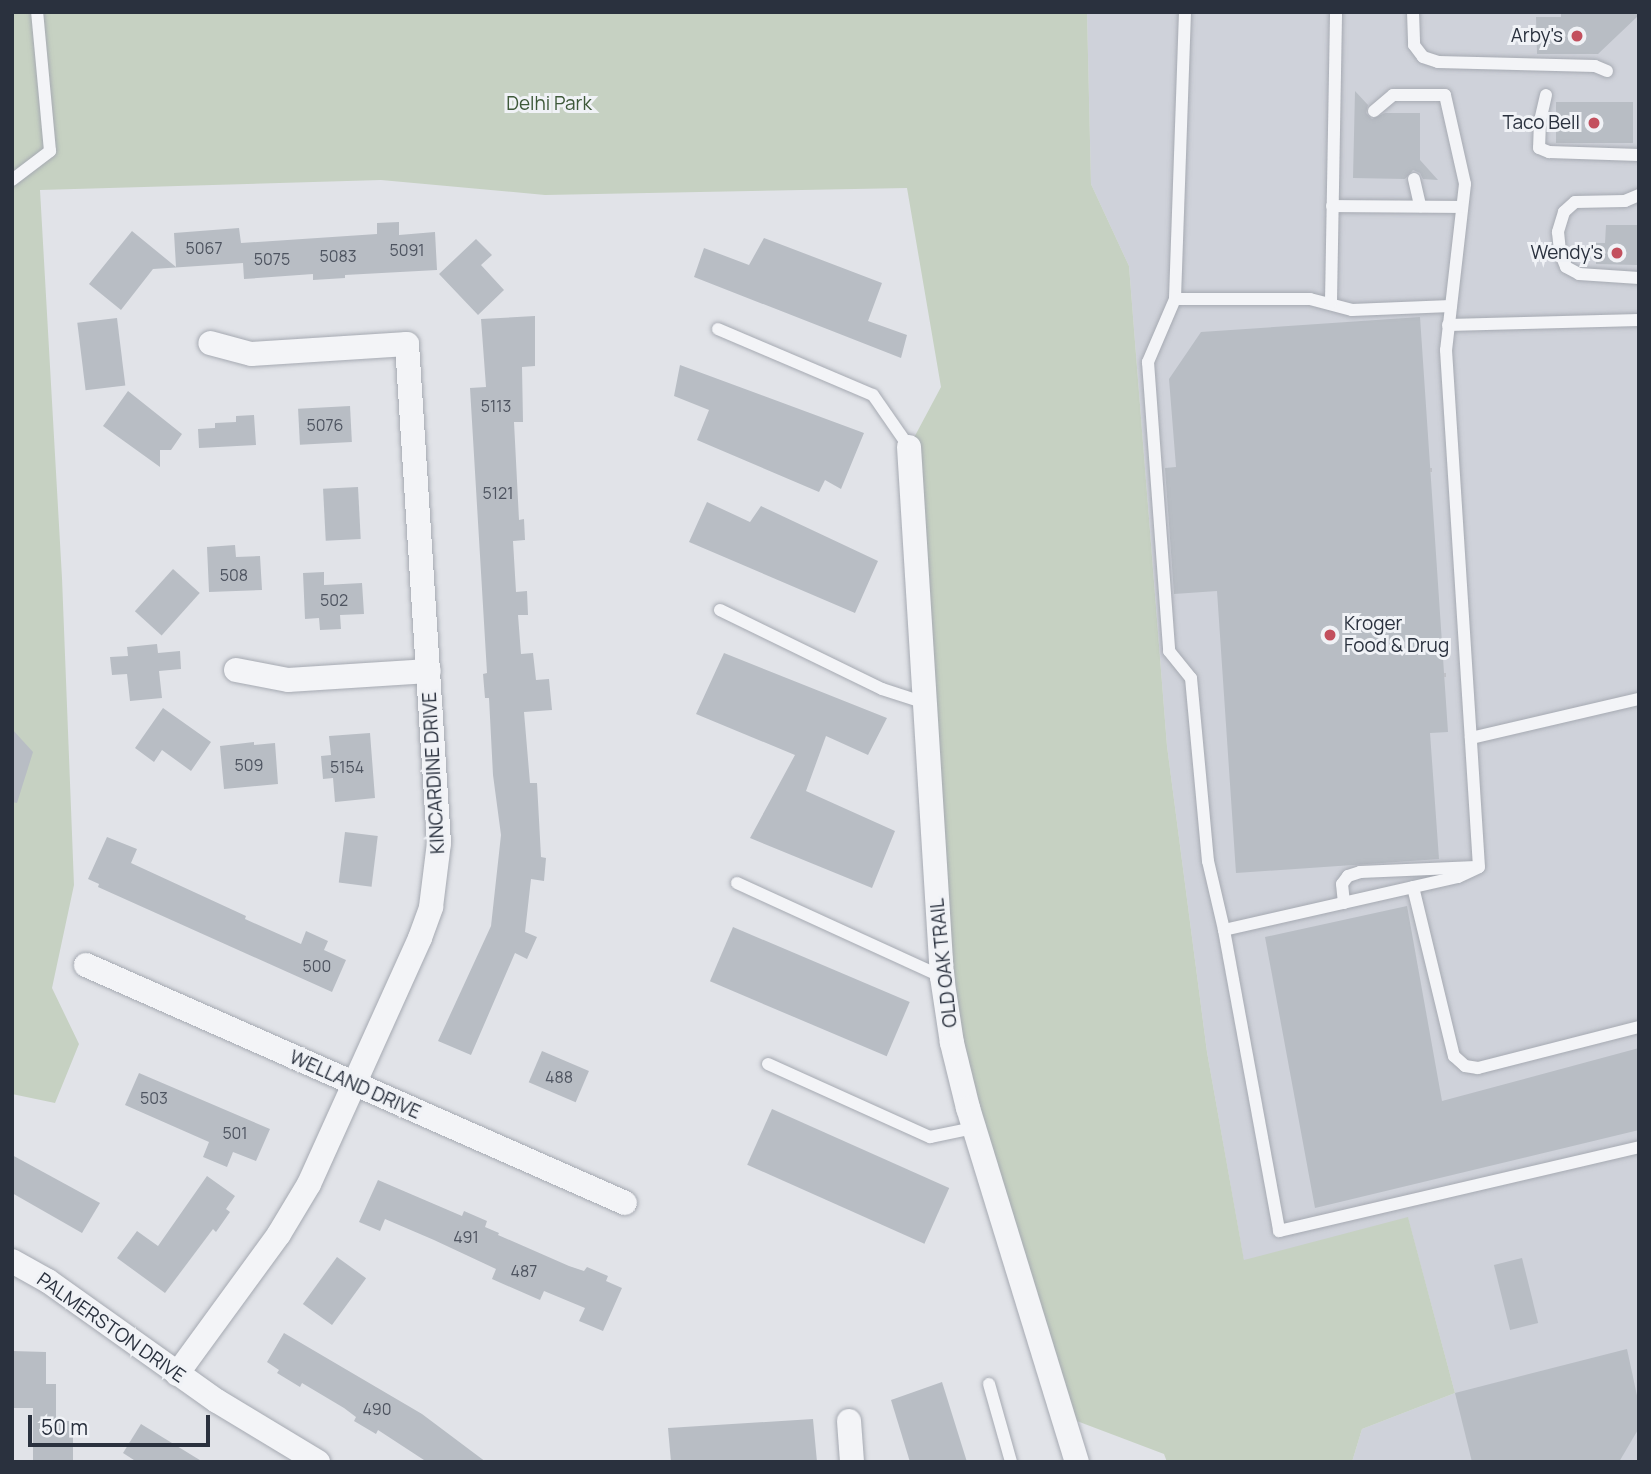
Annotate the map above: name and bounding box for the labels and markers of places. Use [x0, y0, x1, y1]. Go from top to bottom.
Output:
place label: Arby's [1511, 25, 1563, 47]
marker: Arby's [1569, 28, 1585, 44]
place label: Taco Bell [1503, 112, 1580, 134]
marker: Taco Bell [1586, 115, 1602, 131]
place label: Wendy's [1531, 242, 1603, 264]
marker: Wendy's [1609, 245, 1625, 261]
place label: Kroger Food & Drug [1344, 613, 1449, 657]
marker: Kroger Food & Drug [1322, 627, 1338, 643]

